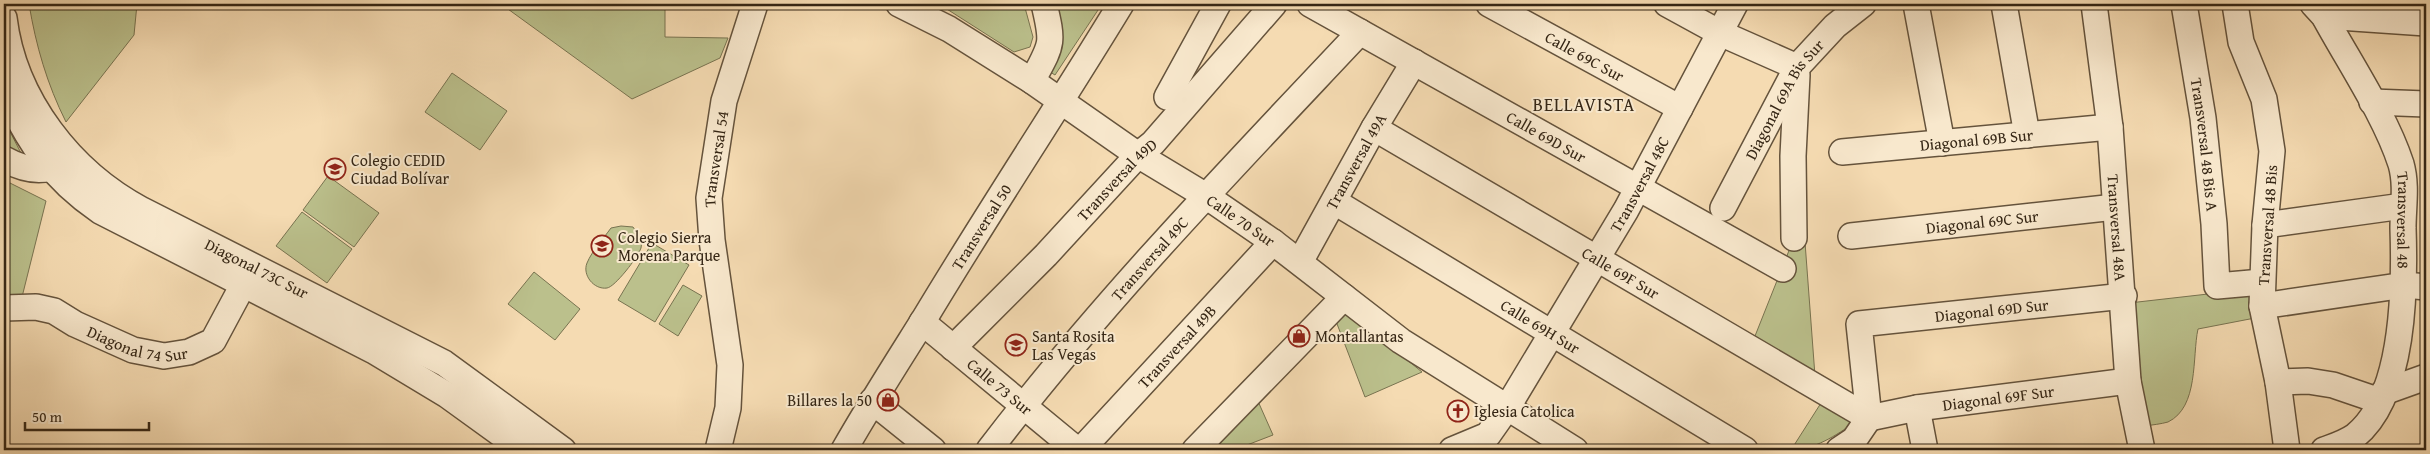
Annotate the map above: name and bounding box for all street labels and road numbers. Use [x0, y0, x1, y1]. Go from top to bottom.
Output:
street label: Calle 69C Sur [1541, 25, 1629, 88]
street label: Diagonal 69A Bis Sur [1738, 33, 1830, 164]
street label: Transversal 48 Bis A [2184, 76, 2225, 213]
street label: Calle 69D Sur [1502, 104, 1591, 169]
street label: Transversal 49A [1319, 108, 1392, 214]
street label: Transversal 54 [697, 109, 734, 208]
street label: Diagonal 69B Sur [1919, 122, 2034, 157]
street label: Transversal 49D [1071, 132, 1162, 226]
street label: Transversal 48C [1603, 132, 1675, 237]
street label: Transversal 48 Bis [2251, 164, 2283, 286]
street label: Transversal 48 [2391, 170, 2416, 269]
street label: Transversal 48A [2101, 173, 2133, 282]
street label: Transversal 50 [945, 179, 1017, 274]
street label: Calle 70 Sur [1202, 188, 1280, 252]
street label: Diagonal 69C Sur [1925, 203, 2040, 240]
street label: Transversal 49C [1105, 211, 1194, 306]
street label: Diagonal 73C Sur [201, 232, 313, 305]
street label: Calle 69F Sur [1578, 240, 1664, 305]
street label: Diagonal 69D Sur [1934, 292, 2050, 328]
street label: Calle 69H Sur [1496, 293, 1585, 360]
street label: Transversal 49B [1132, 299, 1222, 394]
street label: Diagonal 74 Sur [83, 319, 190, 368]
street label: Calle 73 Sur [962, 352, 1038, 421]
street label: Diagonal 69F Sur [1941, 379, 2056, 417]

